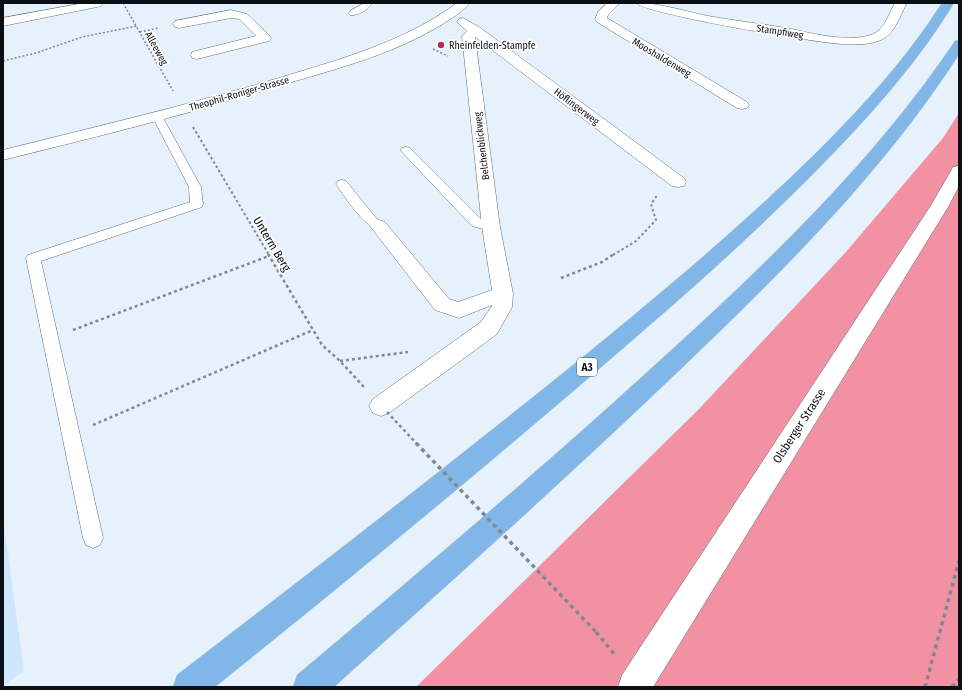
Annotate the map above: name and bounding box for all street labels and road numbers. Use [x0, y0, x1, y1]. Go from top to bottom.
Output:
street label: Stampfiweg [755, 22, 805, 42]
street label: Alleeweg [142, 30, 170, 68]
street label: Mooshaldenweg [630, 36, 693, 80]
street label: Theophil-Roniger-Strasse [188, 74, 291, 114]
street label: Höflingerweg [551, 86, 602, 128]
street label: Belchenblickweg [472, 111, 492, 181]
street label: Unterm Berg [250, 214, 294, 274]
road number: A3 [577, 358, 597, 376]
street label: Olsberger Strasse [770, 386, 828, 466]

